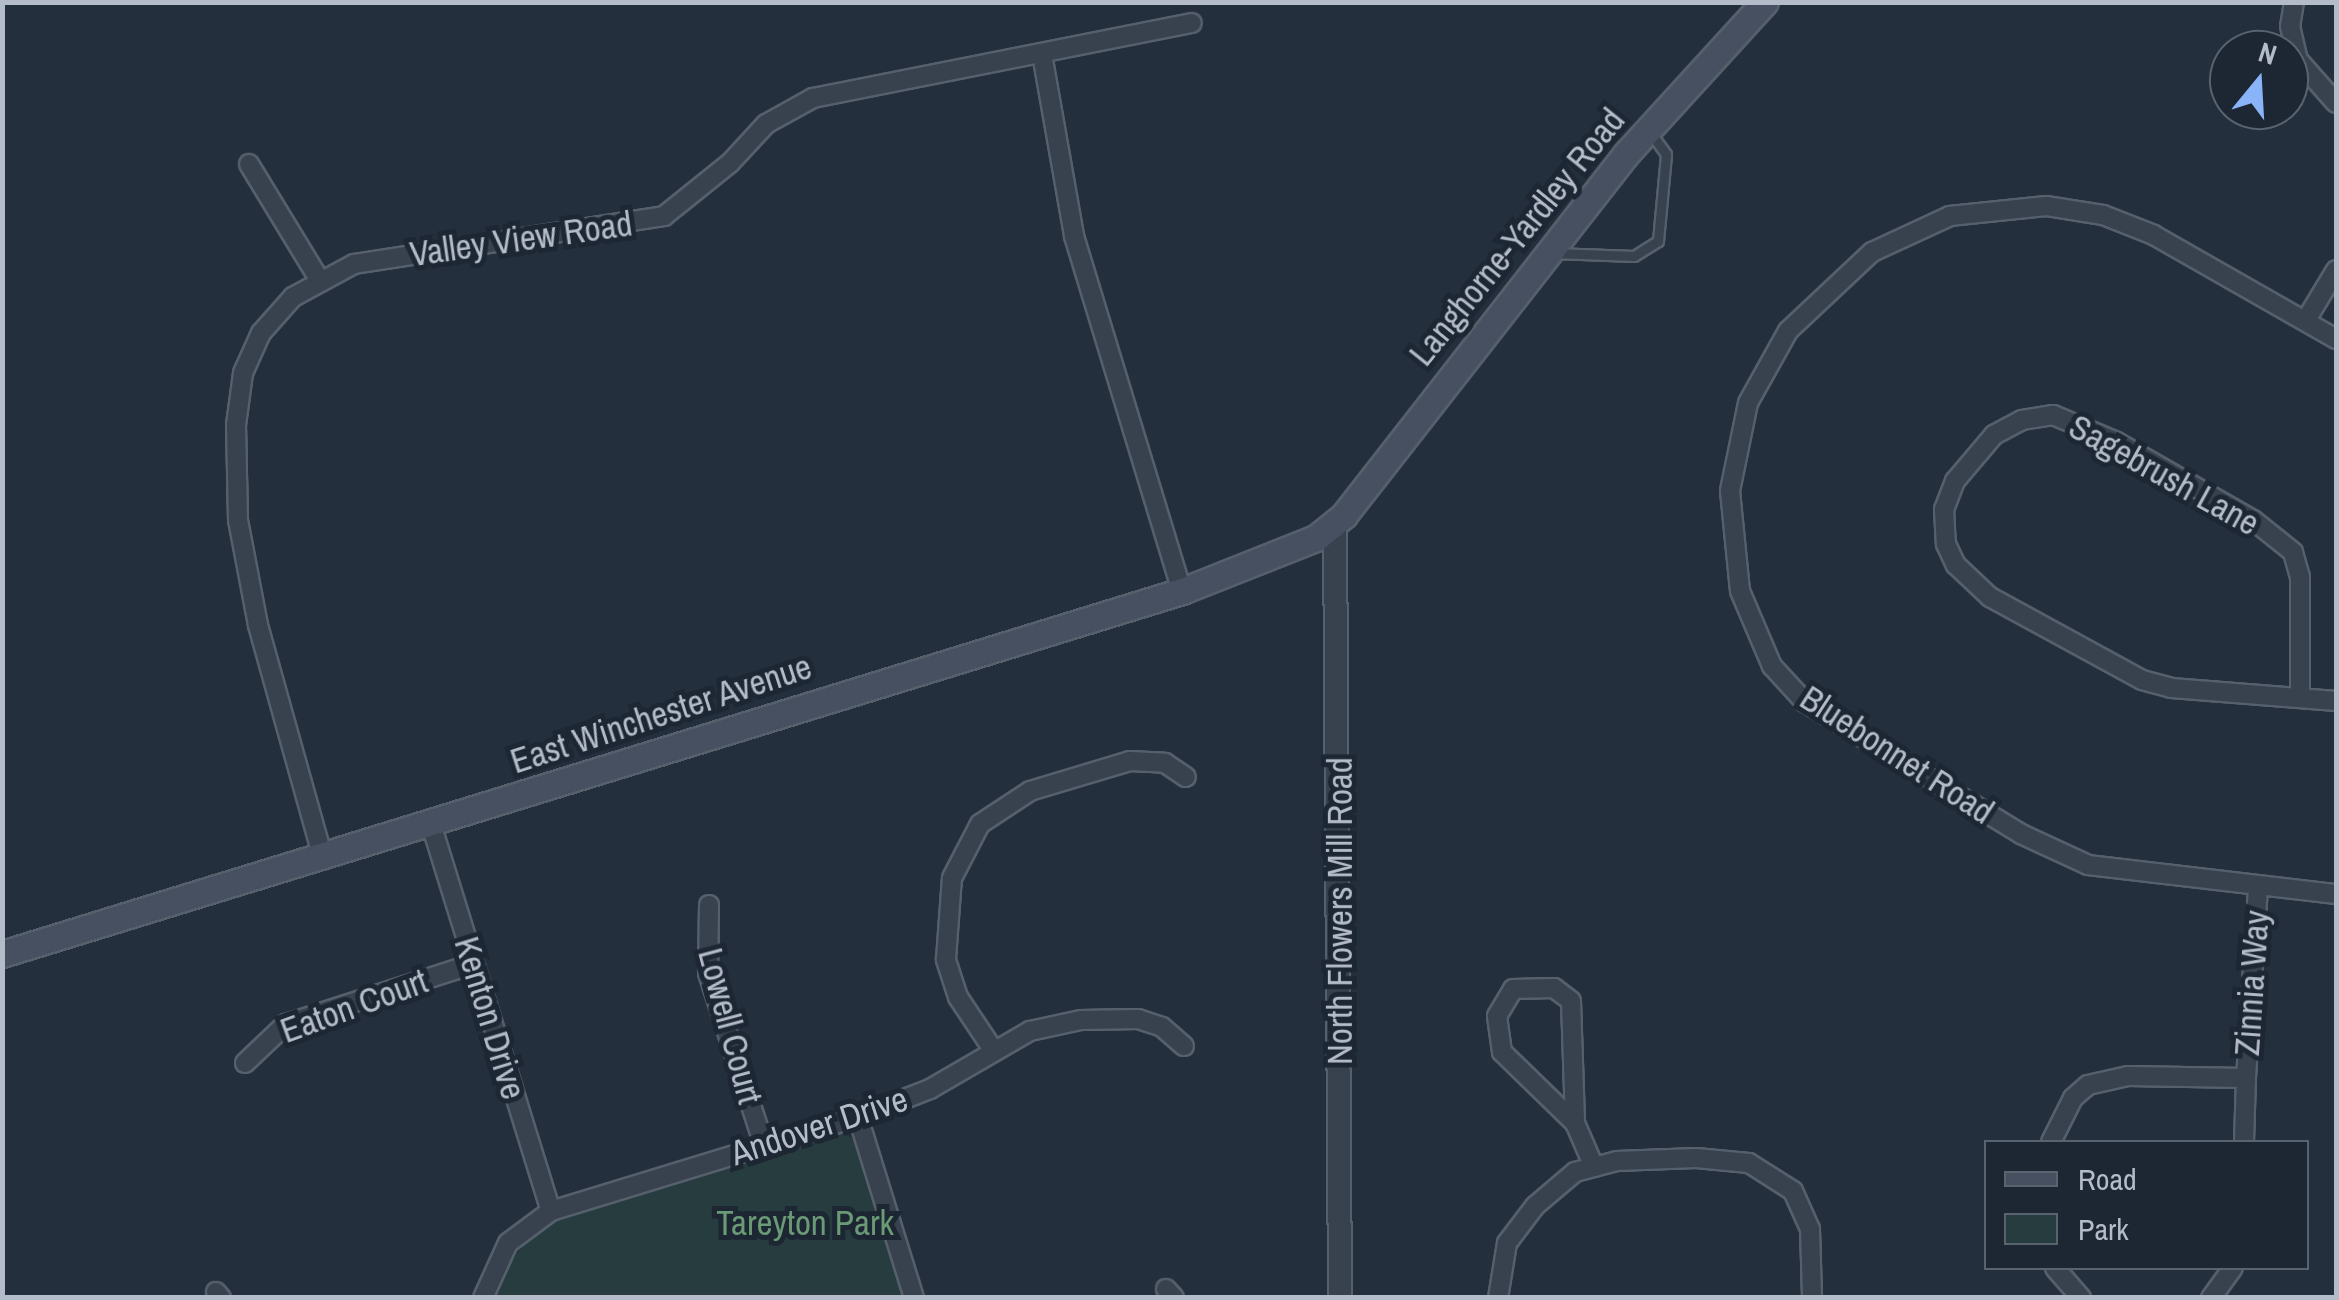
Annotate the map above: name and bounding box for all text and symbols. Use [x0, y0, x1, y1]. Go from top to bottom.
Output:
north arrow [2209, 30, 2309, 130]
text: N [2254, 33, 2281, 74]
street label: Langhorne-Yardley Road [1400, 100, 1634, 374]
street label: Valley View Road [407, 203, 635, 275]
street label: Sagebrush Lane [2062, 406, 2266, 544]
street label: East Winchester Avenue [505, 645, 817, 783]
street label: Bluebonnet Road [1793, 677, 2001, 833]
street label: North Flowers Mill Road [1319, 757, 1361, 1065]
street label: Zinnia Way [2226, 909, 2278, 1057]
street label: Kenton Drive [445, 932, 535, 1104]
street label: Lowell Court [689, 944, 771, 1108]
street label: Eaton Court [275, 960, 433, 1052]
street label: Andover Drive [725, 1078, 913, 1174]
legend [1984, 1140, 2309, 1270]
text: Road [2078, 1159, 2137, 1199]
park label: Tareyton Park [716, 1202, 894, 1244]
text: Park [2078, 1209, 2129, 1249]

